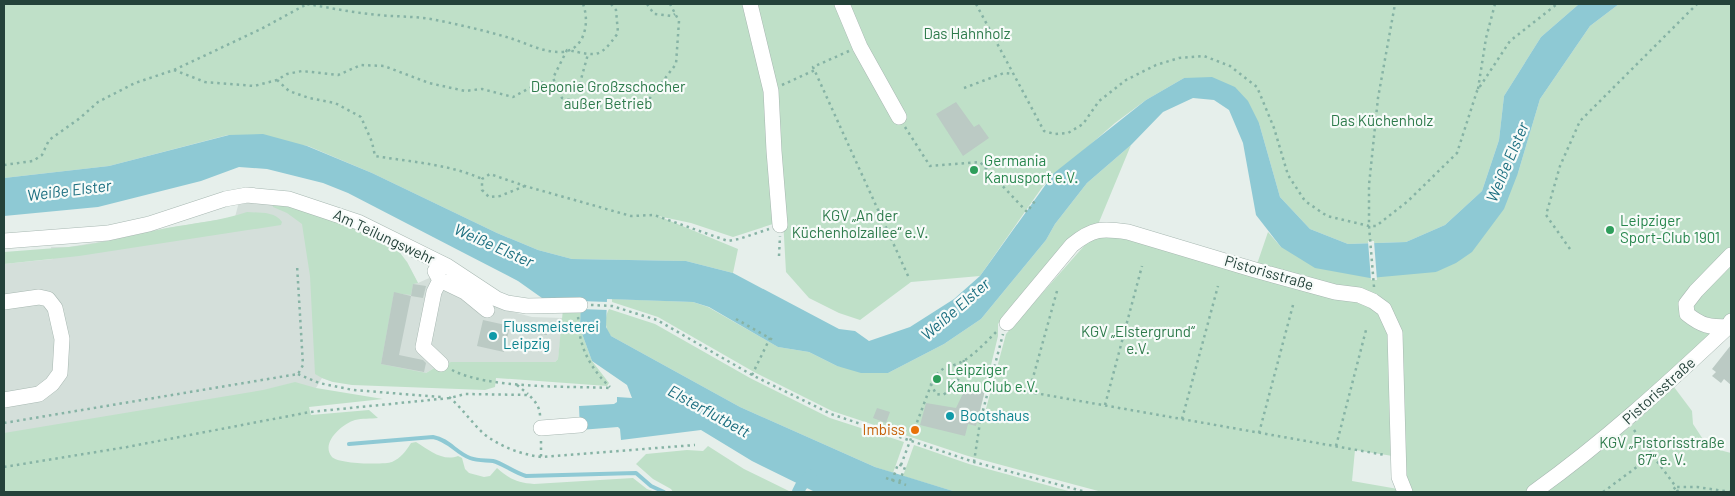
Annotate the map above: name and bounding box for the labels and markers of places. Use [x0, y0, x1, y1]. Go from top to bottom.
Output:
place label: Germania Kanusport e.V. [984, 151, 1078, 186]
marker: Germania Kanusport e.V. [968, 164, 980, 176]
place label: Leipziger Sport-Club 1901 [1620, 211, 1720, 246]
marker: Leipziger Sport-Club 1901 [1604, 224, 1616, 236]
place label: Flussmeisterei Leipzig [503, 317, 599, 352]
marker: Flussmeisterei Leipzig [487, 330, 499, 342]
place label: Leipziger Kanu Club e.V. [947, 360, 1039, 395]
marker: Leipziger Kanu Club e.V. [931, 373, 943, 385]
place label: Bootshaus [960, 406, 1029, 424]
marker: Bootshaus [944, 410, 956, 422]
place label: Imbiss [863, 420, 905, 438]
marker: Imbiss [909, 424, 921, 436]

